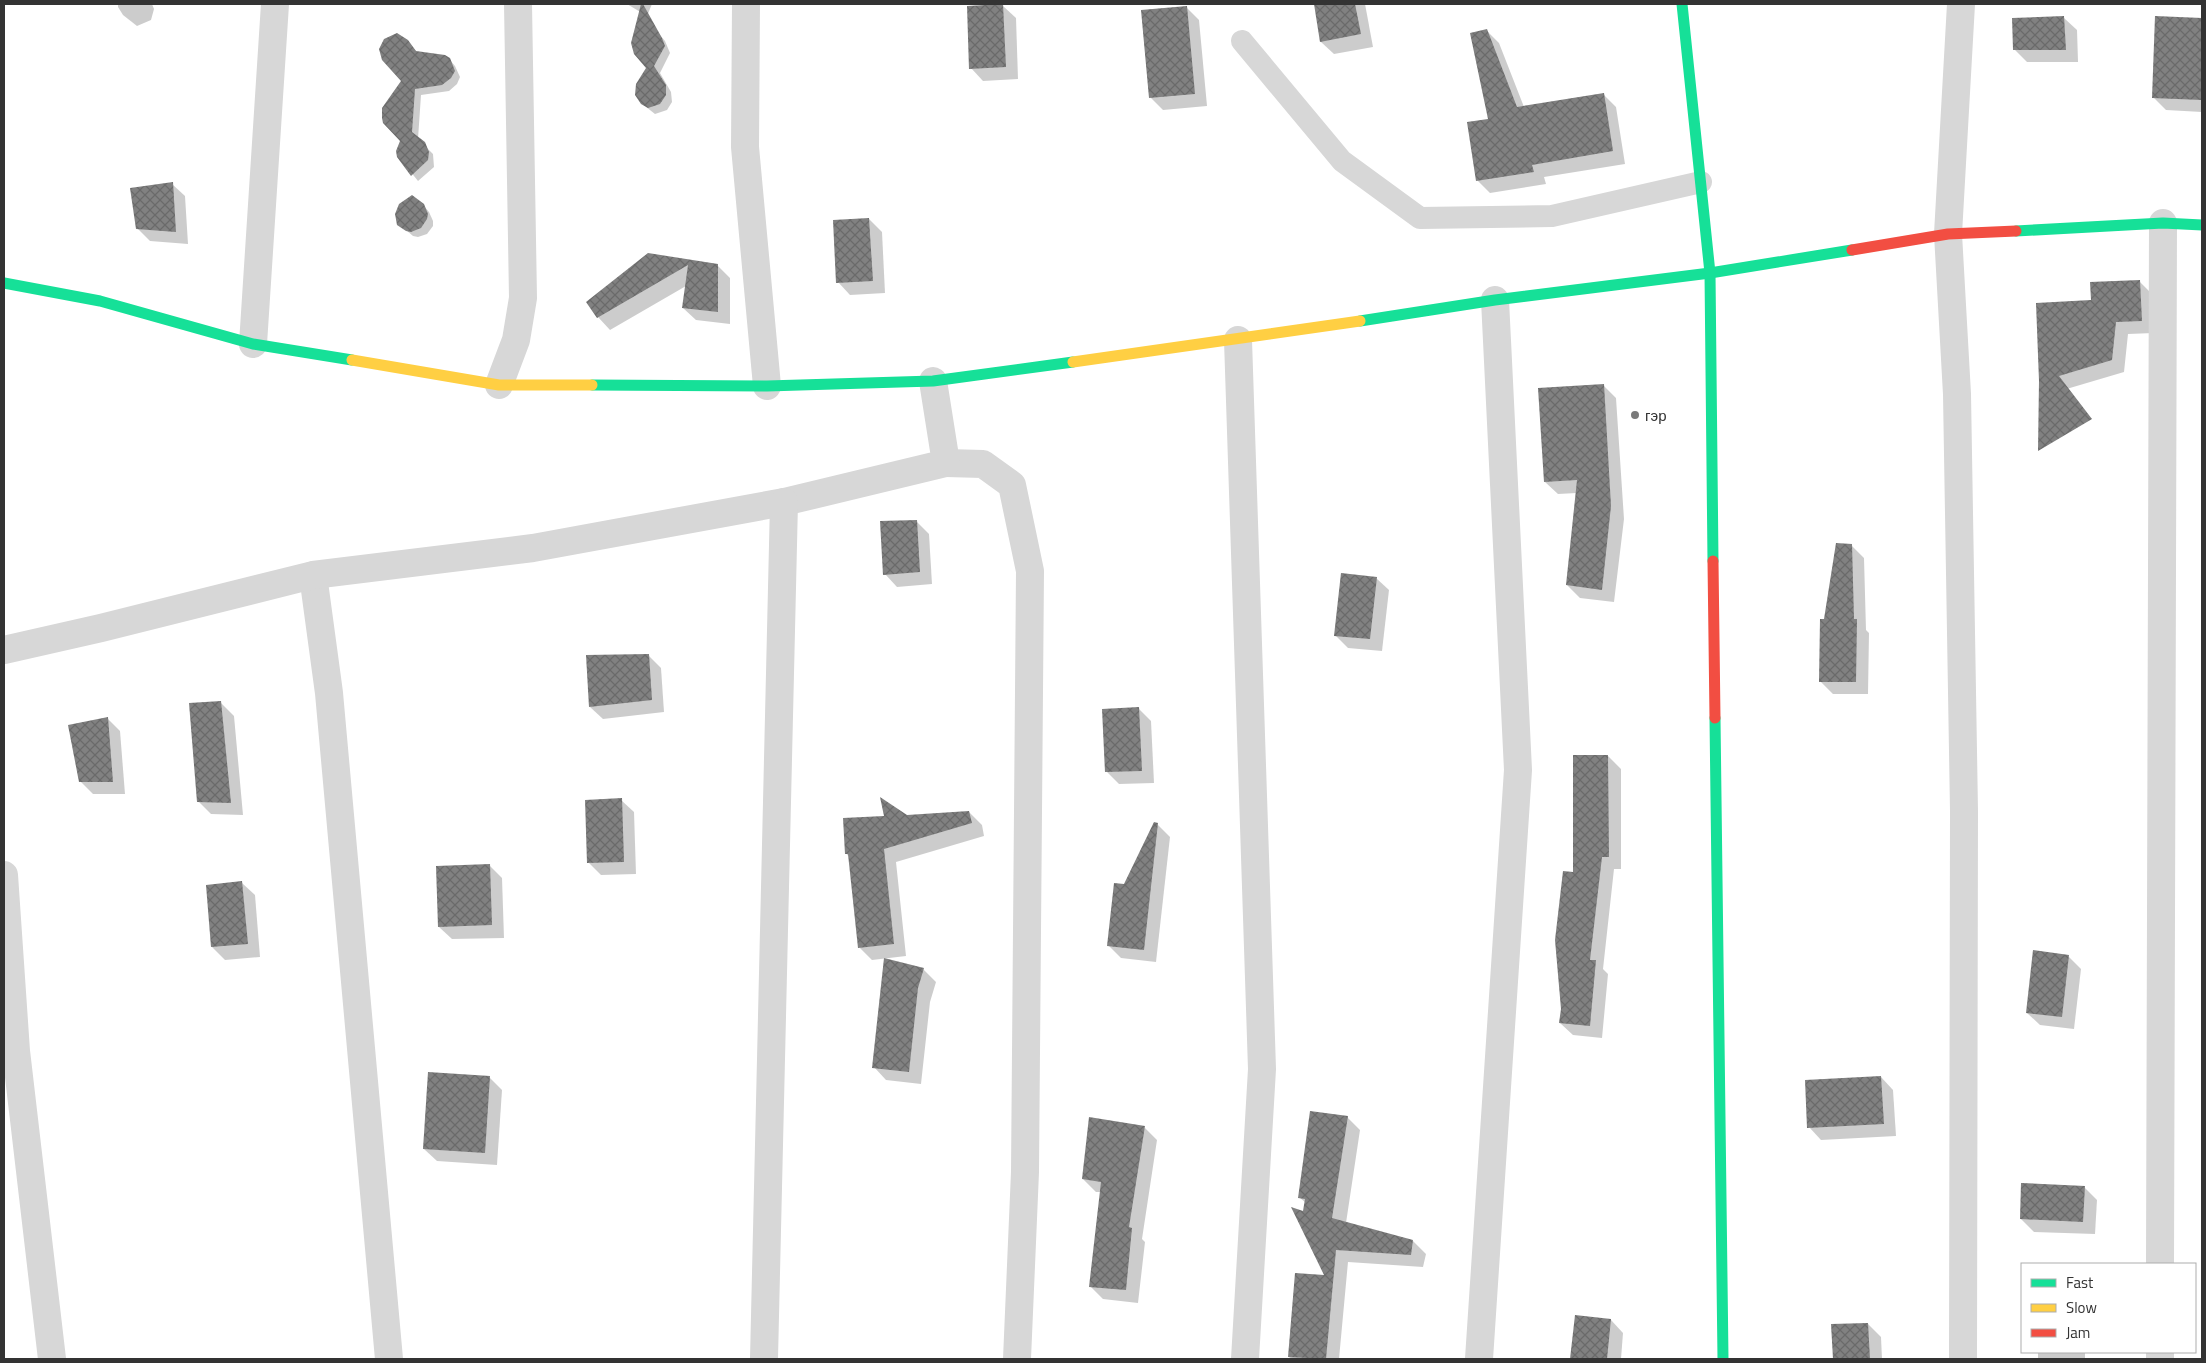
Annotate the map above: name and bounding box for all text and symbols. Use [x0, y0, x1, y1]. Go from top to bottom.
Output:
place label: гэр [1645, 404, 1666, 427]
marker: гэр [1629, 409, 1641, 421]
legend [2021, 1263, 2196, 1353]
text: Fast [2066, 1271, 2094, 1294]
text: Slow [2066, 1296, 2097, 1319]
text: Jam [2066, 1321, 2090, 1344]

